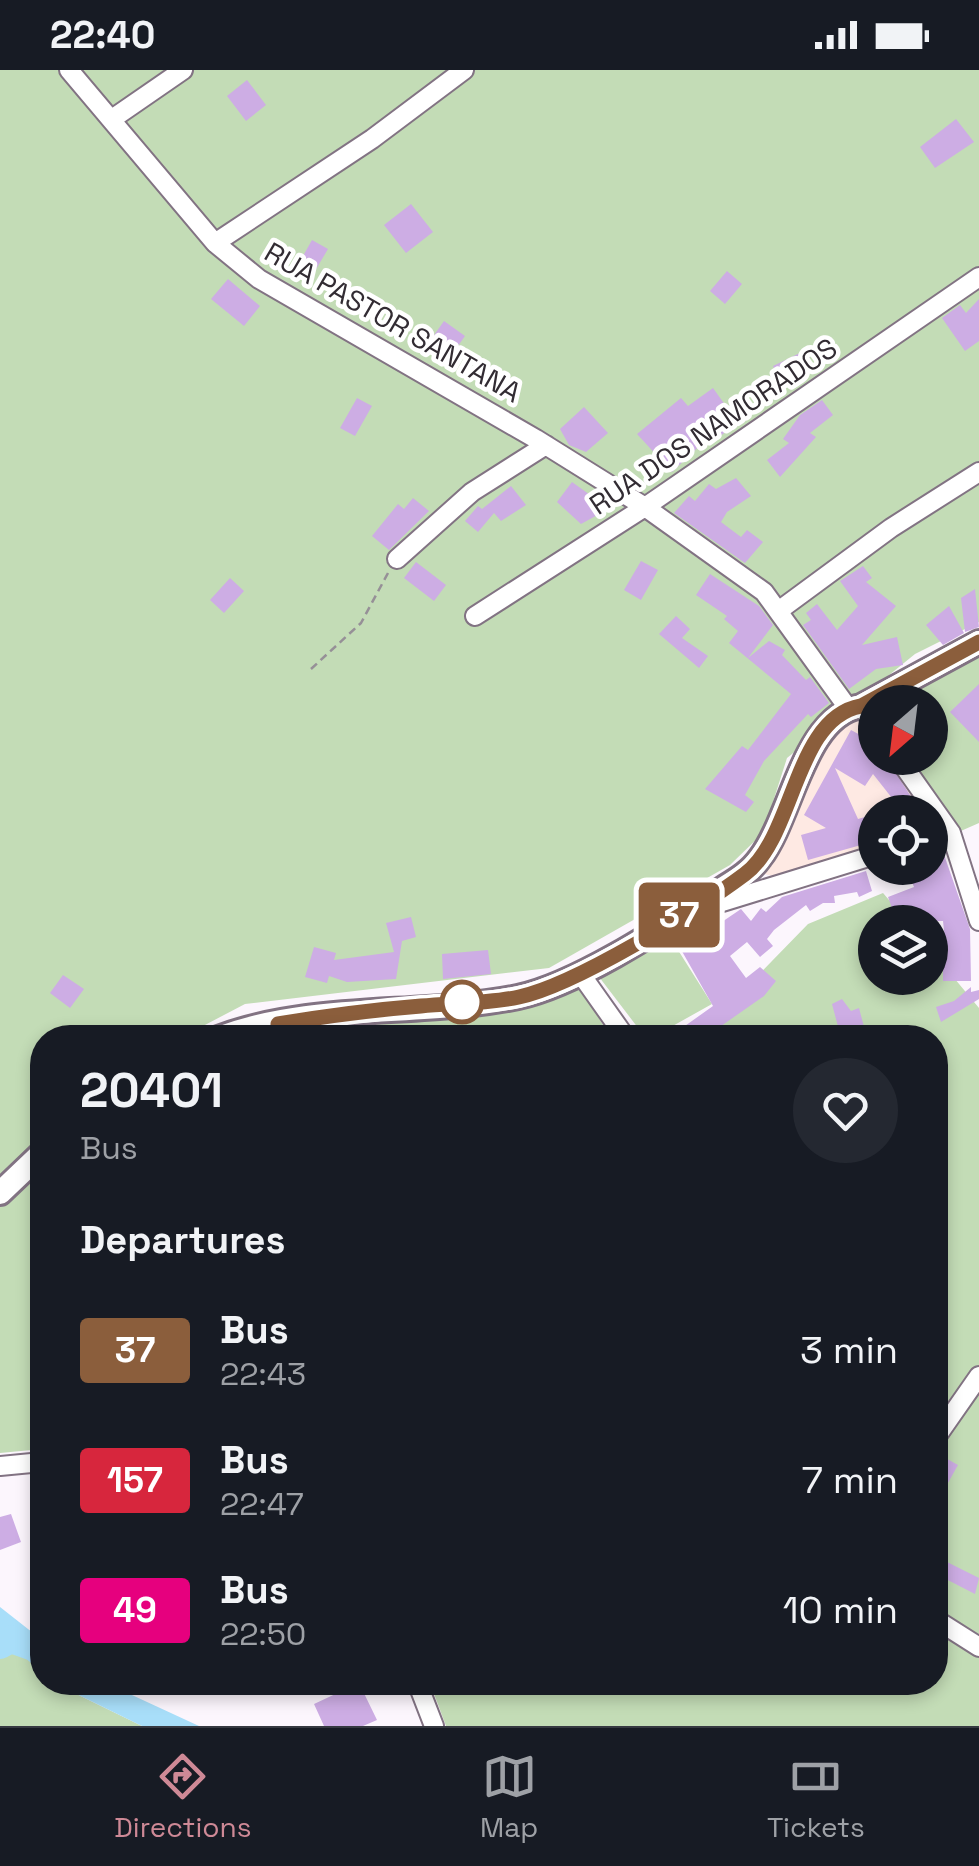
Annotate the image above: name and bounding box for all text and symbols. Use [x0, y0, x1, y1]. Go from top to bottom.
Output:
text: 22:40 [50, 11, 155, 59]
street label: RUA PASTOR SANTANA [258, 234, 528, 410]
street label: RUA DOS NAMORADOS [582, 330, 844, 522]
north arrow [858, 685, 948, 775]
map controls [858, 685, 948, 995]
button: locate [858, 795, 948, 885]
line badge: 37 [634, 882, 724, 948]
text: 37 [659, 893, 699, 937]
button: layers [858, 905, 948, 995]
unlabelled marker [441, 981, 483, 1023]
button: heart [793, 1058, 898, 1163]
text: 20401 [80, 1060, 223, 1121]
text: Bus [80, 1128, 138, 1168]
text: Departures [80, 1216, 285, 1264]
text: Bus [220, 1306, 289, 1354]
text: 3 min [800, 1326, 898, 1374]
text: 37 [115, 1328, 155, 1372]
text: 22:43 [220, 1354, 306, 1394]
text: Bus [220, 1436, 289, 1484]
text: 7 min [802, 1456, 898, 1504]
text: 157 [107, 1458, 163, 1502]
text: 22:47 [220, 1484, 304, 1524]
text: Bus [220, 1566, 289, 1614]
text: 10 min [783, 1586, 898, 1634]
text: 49 [113, 1588, 157, 1632]
text: 22:50 [220, 1614, 306, 1654]
tab: Directions [114, 1749, 251, 1845]
tab: Map [480, 1749, 538, 1845]
tab: Tickets [767, 1749, 865, 1845]

